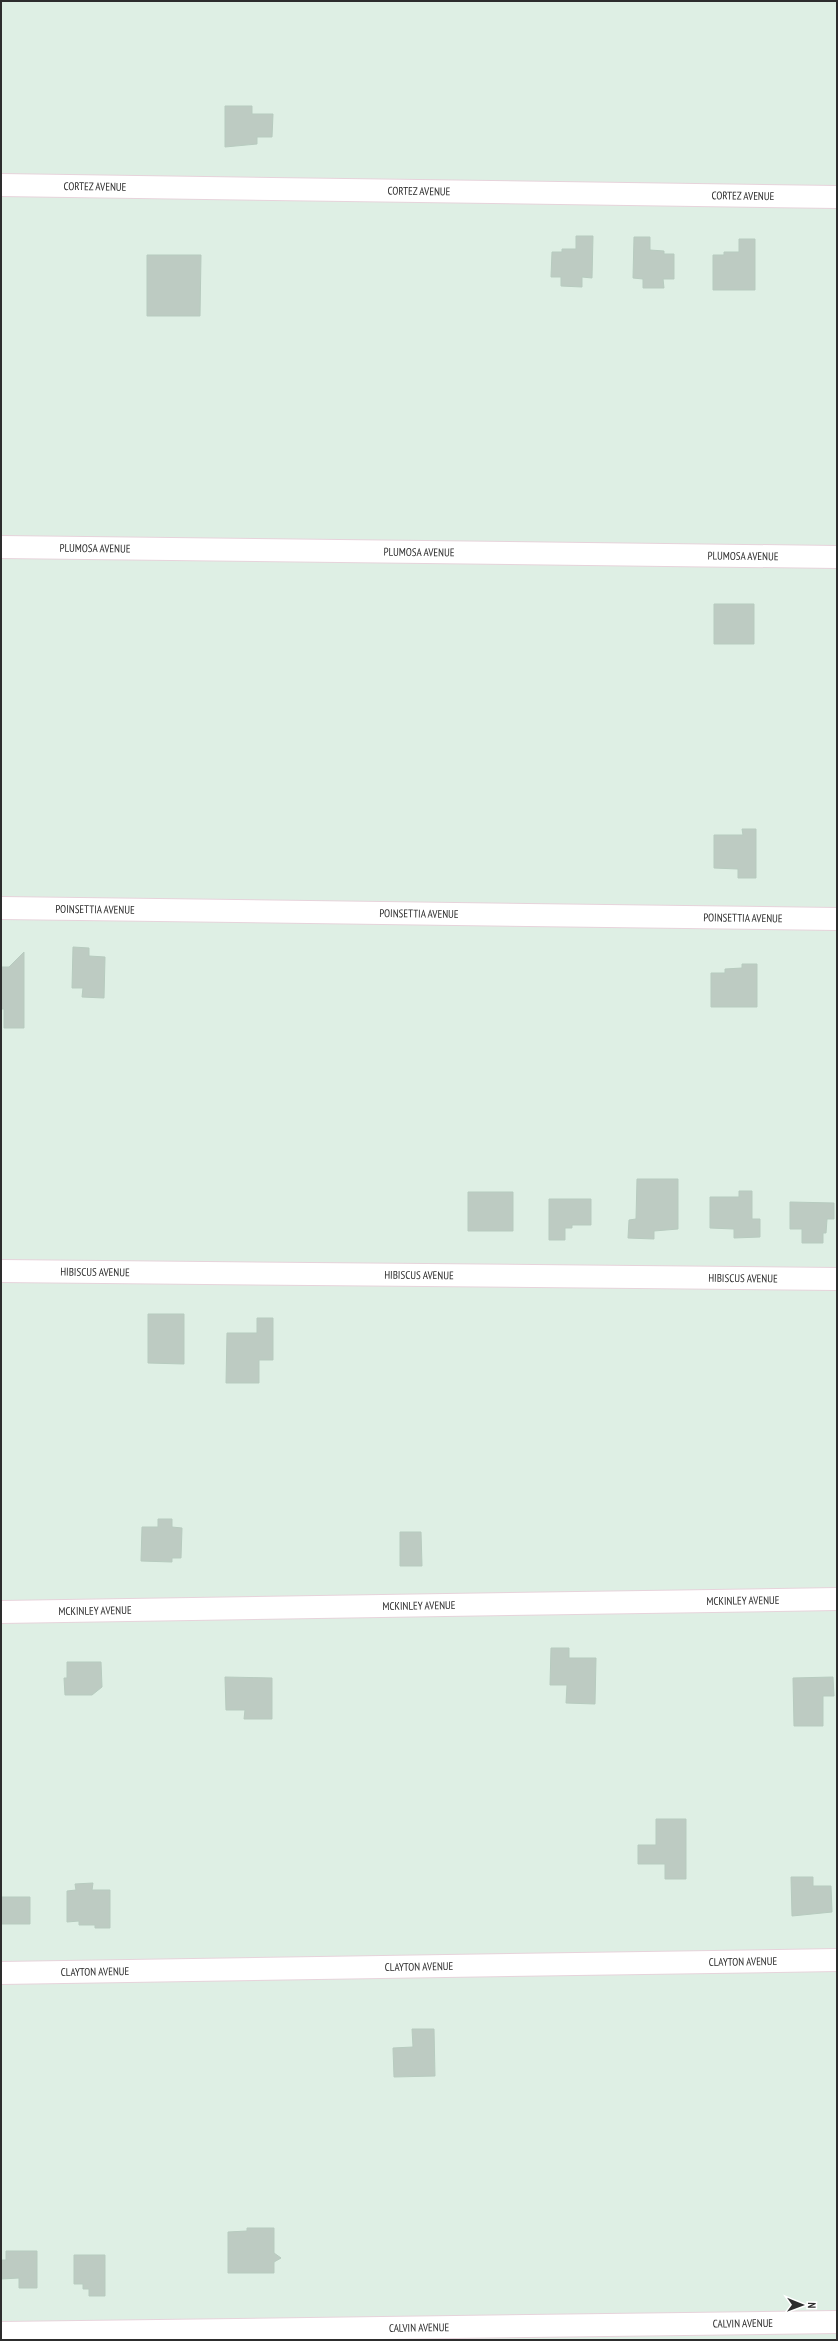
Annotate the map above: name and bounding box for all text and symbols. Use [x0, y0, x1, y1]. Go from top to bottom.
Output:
street label: CORTEZ AVENUE [63, 179, 127, 194]
street label: CORTEZ AVENUE [387, 184, 451, 198]
street label: CORTEZ AVENUE [711, 188, 775, 203]
street label: PLUMOSA AVENUE [59, 541, 131, 556]
street label: PLUMOSA AVENUE [383, 545, 455, 559]
street label: PLUMOSA AVENUE [707, 548, 779, 563]
street label: POINSETTIA AVENUE [55, 902, 135, 917]
street label: POINSETTIA AVENUE [379, 906, 459, 921]
street label: POINSETTIA AVENUE [703, 910, 783, 925]
street label: HIBISCUS AVENUE [60, 1265, 130, 1279]
street label: HIBISCUS AVENUE [384, 1268, 454, 1282]
street label: HIBISCUS AVENUE [708, 1271, 778, 1285]
street label: MCKINLEY AVENUE [706, 1593, 780, 1608]
street label: MCKINLEY AVENUE [382, 1598, 456, 1613]
street label: MCKINLEY AVENUE [58, 1603, 132, 1618]
street label: CLAYTON AVENUE [709, 1954, 778, 1969]
street label: CLAYTON AVENUE [385, 1959, 454, 1974]
street label: CLAYTON AVENUE [61, 1964, 130, 1979]
north arrow [782, 2285, 822, 2325]
text: N [805, 2302, 819, 2308]
street label: CALVIN AVENUE [713, 2316, 773, 2331]
street label: CALVIN AVENUE [389, 2320, 449, 2335]

